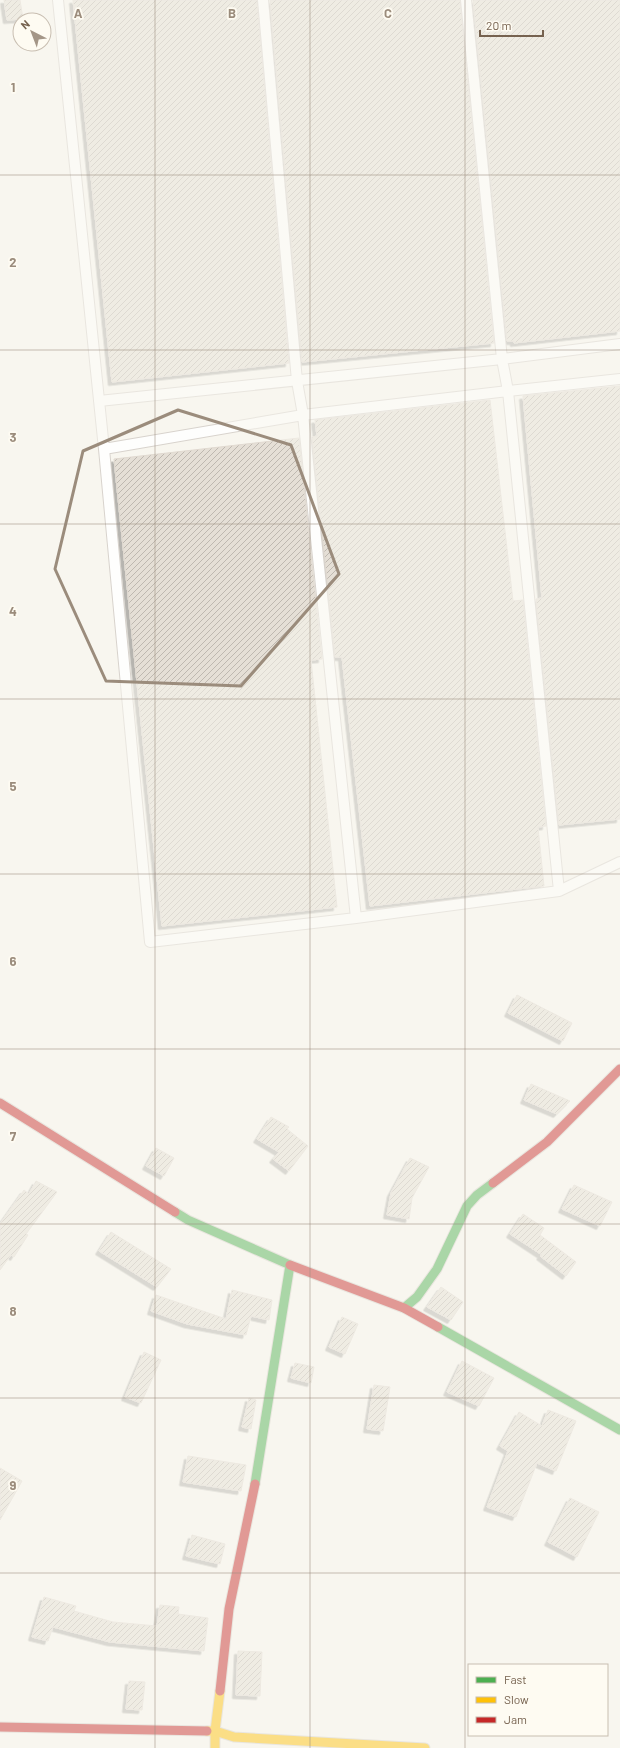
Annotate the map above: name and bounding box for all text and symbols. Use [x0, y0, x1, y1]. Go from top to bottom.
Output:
text: A [74, 5, 83, 21]
text: B [228, 5, 236, 21]
text: C [384, 5, 392, 21]
north arrow [12, 12, 52, 52]
scale bar [480, 12, 543, 38]
text: N [18, 17, 32, 31]
text: 20 m [486, 18, 512, 32]
text: 1 [11, 79, 15, 95]
text: 2 [9, 254, 17, 270]
text: 3 [9, 429, 17, 445]
text: 4 [9, 603, 17, 619]
text: 5 [9, 778, 17, 794]
text: 6 [10, 953, 17, 969]
text: 7 [10, 1128, 17, 1144]
text: 8 [9, 1303, 17, 1319]
text: 9 [10, 1477, 17, 1493]
legend [468, 1664, 608, 1736]
text: Fast [504, 1672, 527, 1686]
text: Slow [504, 1692, 529, 1706]
text: Jam [504, 1712, 527, 1726]

